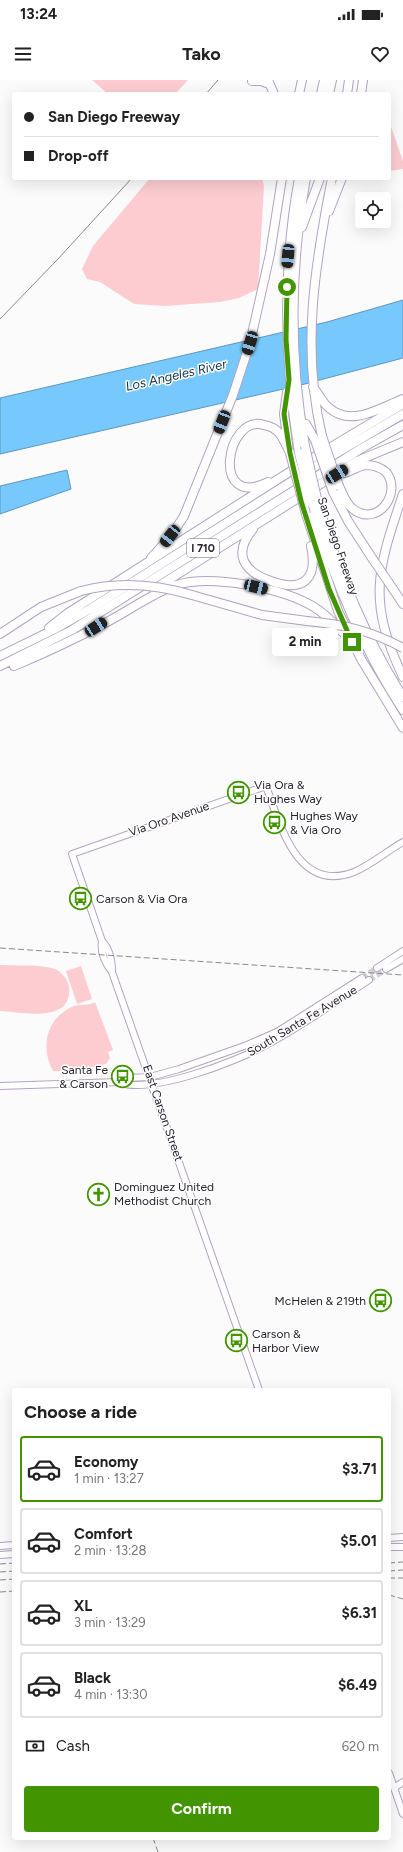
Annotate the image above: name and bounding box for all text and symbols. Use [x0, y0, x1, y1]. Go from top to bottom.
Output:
text: 13:24 [20, 5, 57, 23]
icon: menu [12, 43, 34, 65]
text: Tako [182, 43, 221, 65]
icon: heart [369, 43, 391, 65]
text: San Diego Freeway [48, 108, 180, 126]
text: Drop-off [48, 147, 109, 165]
map controls [355, 192, 391, 228]
button: locate [355, 192, 391, 228]
car [281, 244, 295, 268]
route start [278, 278, 296, 296]
car [241, 330, 259, 356]
water label: Los Angeles River [124, 356, 228, 394]
car [212, 409, 232, 435]
car [324, 463, 350, 485]
street label: San Diego Freeway [315, 495, 362, 597]
car [158, 523, 182, 549]
road number: I 710 [187, 539, 219, 557]
car [243, 578, 269, 596]
car [83, 615, 109, 639]
callout: 2 min [272, 628, 338, 656]
route end [343, 633, 361, 651]
text: 2 min [289, 634, 321, 649]
place label: Via Ora & Hughes Way [254, 778, 323, 806]
bus stop icon: Via Ora & Hughes Way [226, 779, 252, 805]
street label: Via Oro Avenue [127, 799, 211, 839]
place label: Hughes Way & Via Oro [290, 809, 359, 837]
bus stop icon: Hughes Way & Via Oro [262, 810, 288, 836]
bus stop icon: Carson & Via Ora [68, 886, 94, 912]
place label: Carson & Via Ora [96, 892, 187, 906]
street label: South Santa Fe Avenue [245, 982, 360, 1059]
place label: Santa Fe & Carson [59, 1063, 108, 1091]
street label: East Carson Street [140, 1063, 186, 1163]
bus stop icon: Santa Fe & Carson [110, 1064, 136, 1090]
place label: Dominguez United Methodist Church [114, 1180, 214, 1208]
church icon: Dominguez United Methodist Church [86, 1181, 112, 1207]
bus stop icon: McHelen & 219th [368, 1288, 394, 1314]
place label: McHelen & 219th [275, 1294, 366, 1308]
place label: Carson & Harbor View [252, 1327, 320, 1355]
bus stop icon: Carson & Harbor View [224, 1328, 250, 1354]
text: Choose a ride [24, 1401, 137, 1423]
icon: car [26, 1451, 62, 1487]
text: Economy [74, 1453, 139, 1471]
text: $3.71 [342, 1460, 377, 1478]
text: 1 min · 13:27 [74, 1471, 144, 1486]
icon: car [26, 1523, 62, 1559]
text: Comfort [74, 1525, 133, 1543]
text: $5.01 [340, 1532, 377, 1550]
text: 2 min · 13:28 [74, 1543, 147, 1558]
icon: car [26, 1595, 62, 1631]
text: XL [74, 1597, 92, 1615]
text: $6.31 [342, 1604, 377, 1622]
text: 3 min · 13:29 [74, 1615, 146, 1630]
icon: car [26, 1667, 62, 1703]
text: Black [74, 1669, 111, 1687]
text: $6.49 [338, 1676, 377, 1694]
text: 4 min · 13:30 [74, 1687, 147, 1702]
icon: cash [24, 1735, 46, 1757]
text: Cash [56, 1737, 90, 1755]
text: 620 m [342, 1739, 379, 1754]
button: Confirm [24, 1786, 379, 1832]

